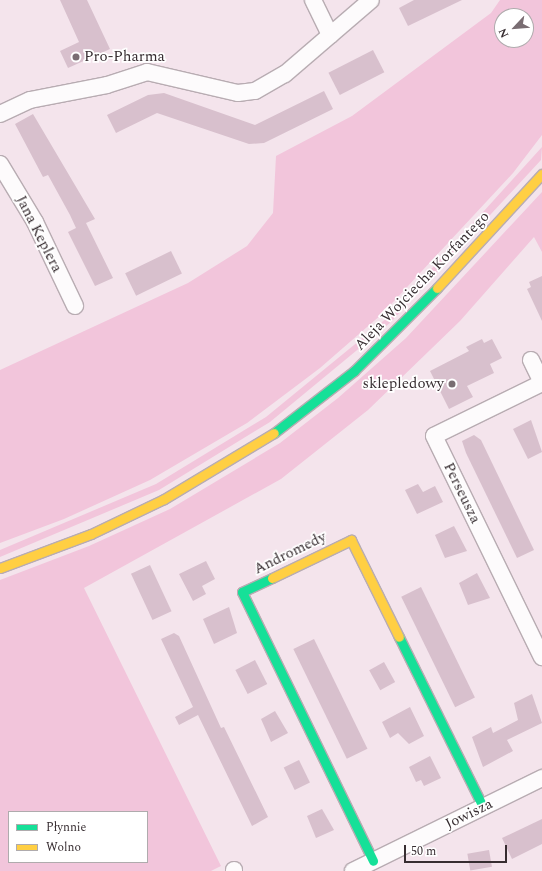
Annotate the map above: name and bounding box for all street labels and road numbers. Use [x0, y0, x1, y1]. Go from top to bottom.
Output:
street label: Jana Keplera [12, 193, 66, 275]
street label: Aleja Wojciecha Korfantego [351, 208, 493, 354]
street label: Perseusza [440, 460, 484, 526]
street label: Andromedy [251, 528, 329, 578]
street label: Jowisza [442, 795, 496, 833]

